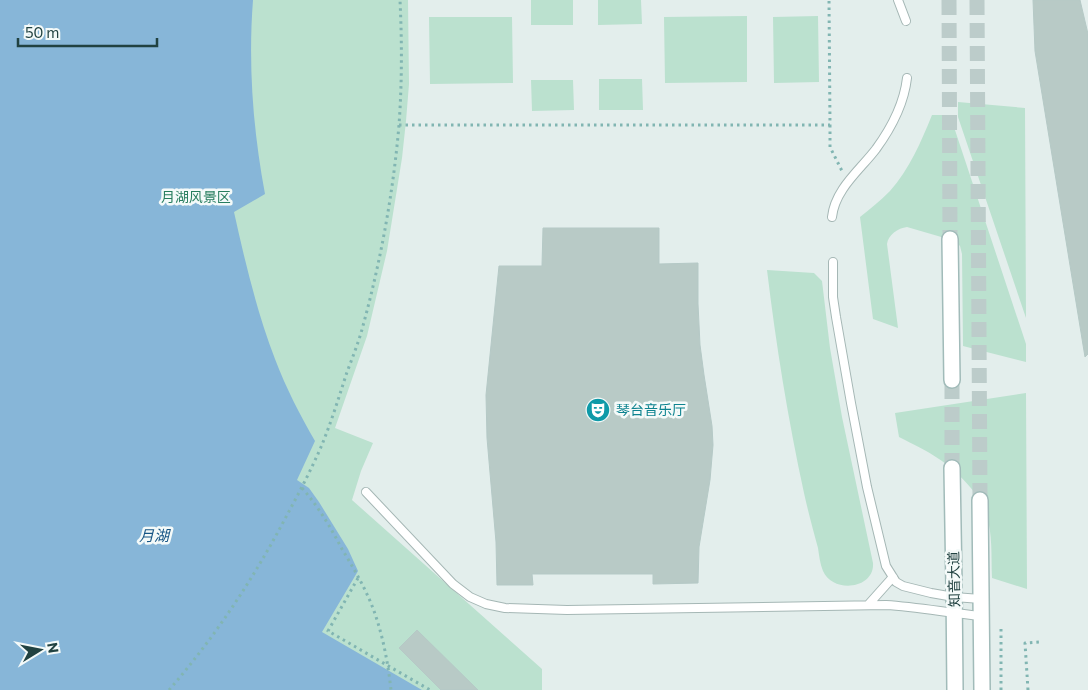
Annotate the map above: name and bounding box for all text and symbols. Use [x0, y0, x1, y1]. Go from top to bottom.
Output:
scale bar [18, 15, 156, 47]
text: 50 m [25, 23, 59, 41]
park label: 月湖风景区 [161, 188, 231, 205]
theatre icon: 琴台音乐厅 [585, 397, 611, 423]
place label: 琴台音乐厅 [616, 401, 686, 418]
water label: 月湖 [139, 526, 171, 544]
street label: 知音大道 [945, 551, 962, 607]
north arrow [15, 625, 65, 675]
text: N [44, 641, 63, 654]

